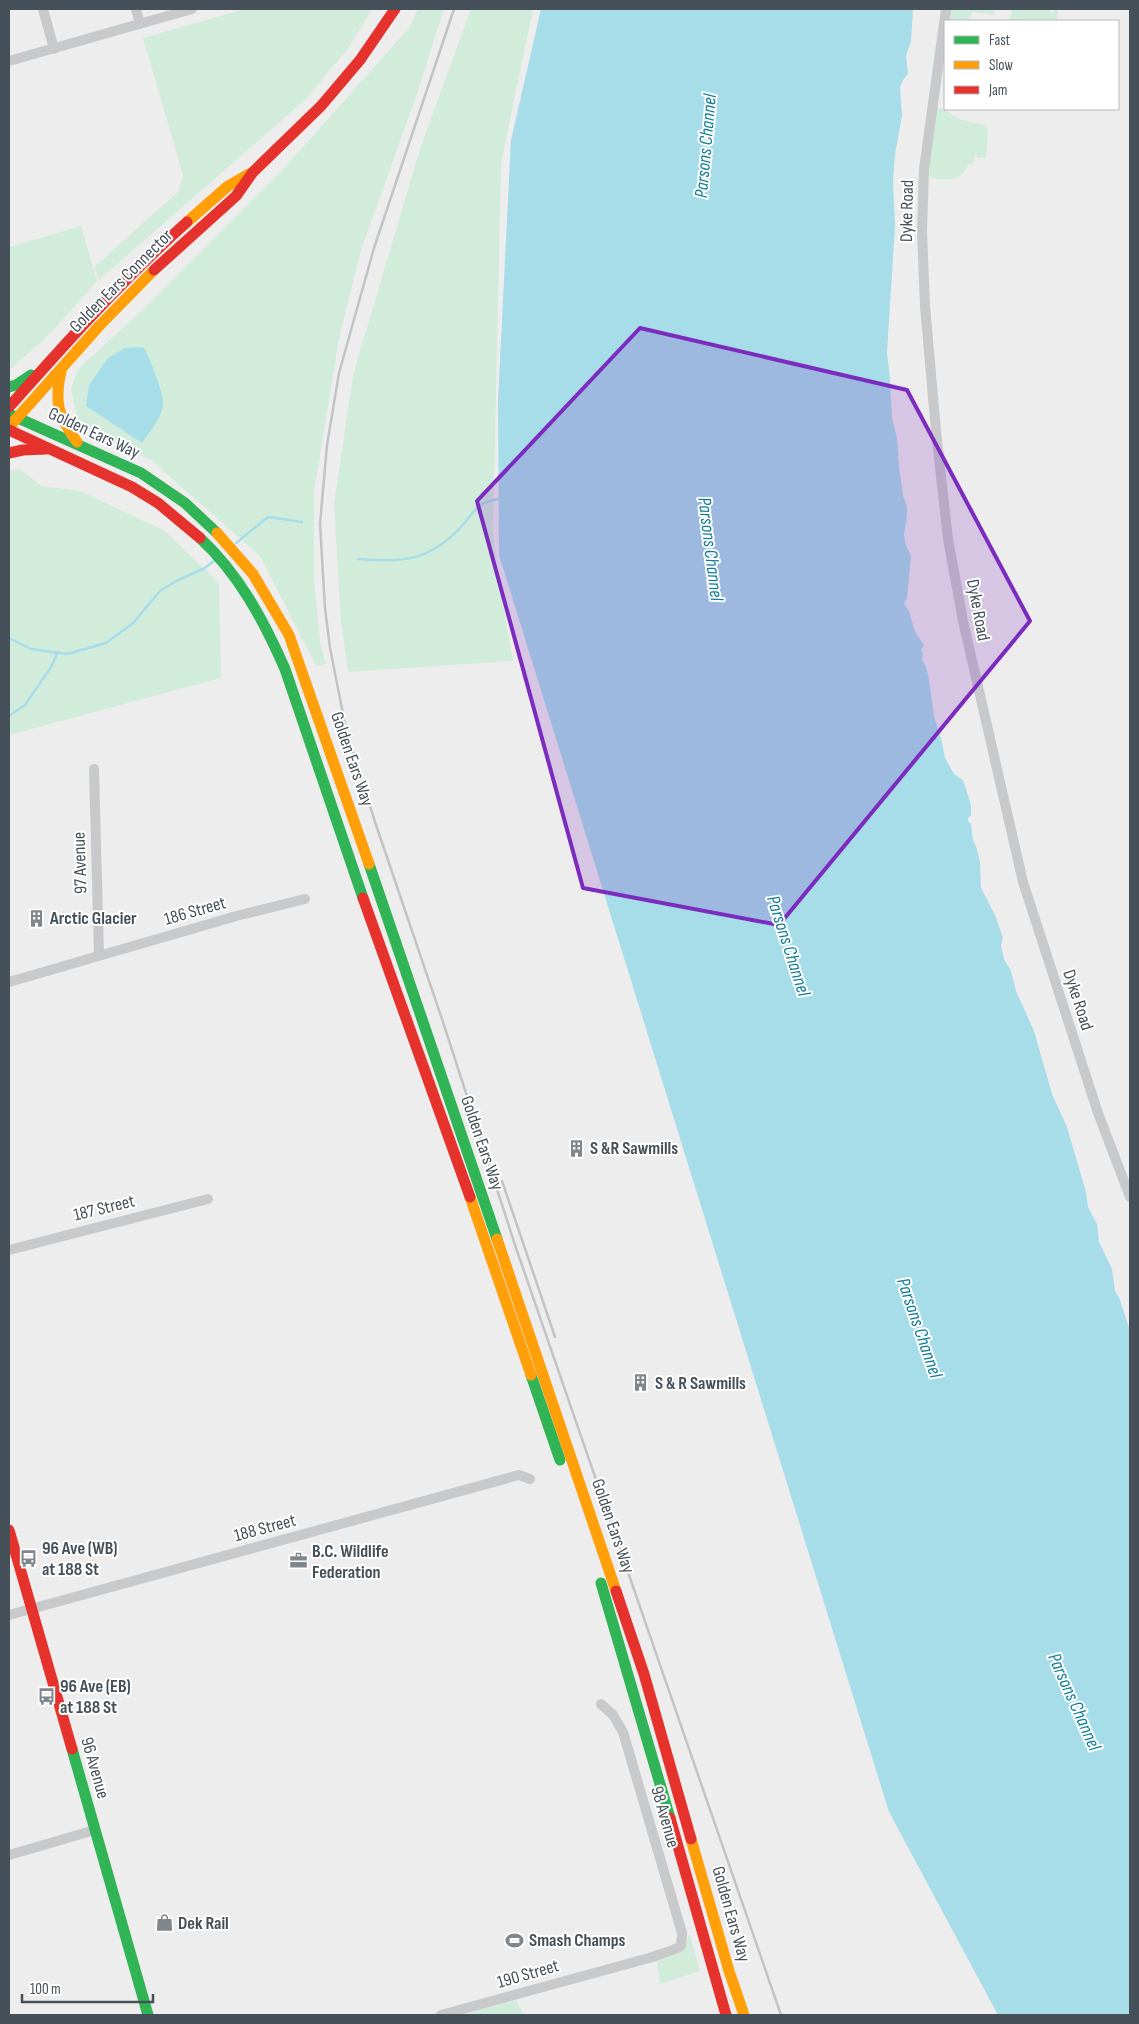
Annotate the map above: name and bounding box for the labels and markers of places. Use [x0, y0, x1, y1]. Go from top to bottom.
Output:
building icon: Arctic Glacier [26, 908, 46, 928]
place label: Arctic Glacier [49, 908, 137, 929]
building icon: S &R Sawmills [566, 1138, 586, 1158]
place label: S &R Sawmills [590, 1138, 678, 1159]
building icon: S & R Sawmills [631, 1373, 651, 1393]
place label: S & R Sawmills [655, 1373, 746, 1394]
place label: 96 Ave (WB) at 188 St [42, 1538, 118, 1580]
place label: B.C. Wildlife Federation [312, 1541, 389, 1583]
bus stop icon: 96 Ave (WB) at 188 St [18, 1548, 38, 1568]
office icon: B.C. Wildlife Federation [288, 1551, 308, 1571]
place label: 96 Ave (EB) at 188 St [60, 1676, 131, 1718]
bus stop icon: 96 Ave (EB) at 188 St [36, 1686, 56, 1706]
shop icon: Dek Rail [154, 1913, 174, 1933]
place label: Dek Rail [178, 1913, 229, 1934]
sports icon: Smash Champs [505, 1930, 525, 1950]
place label: Smash Champs [529, 1930, 626, 1951]

